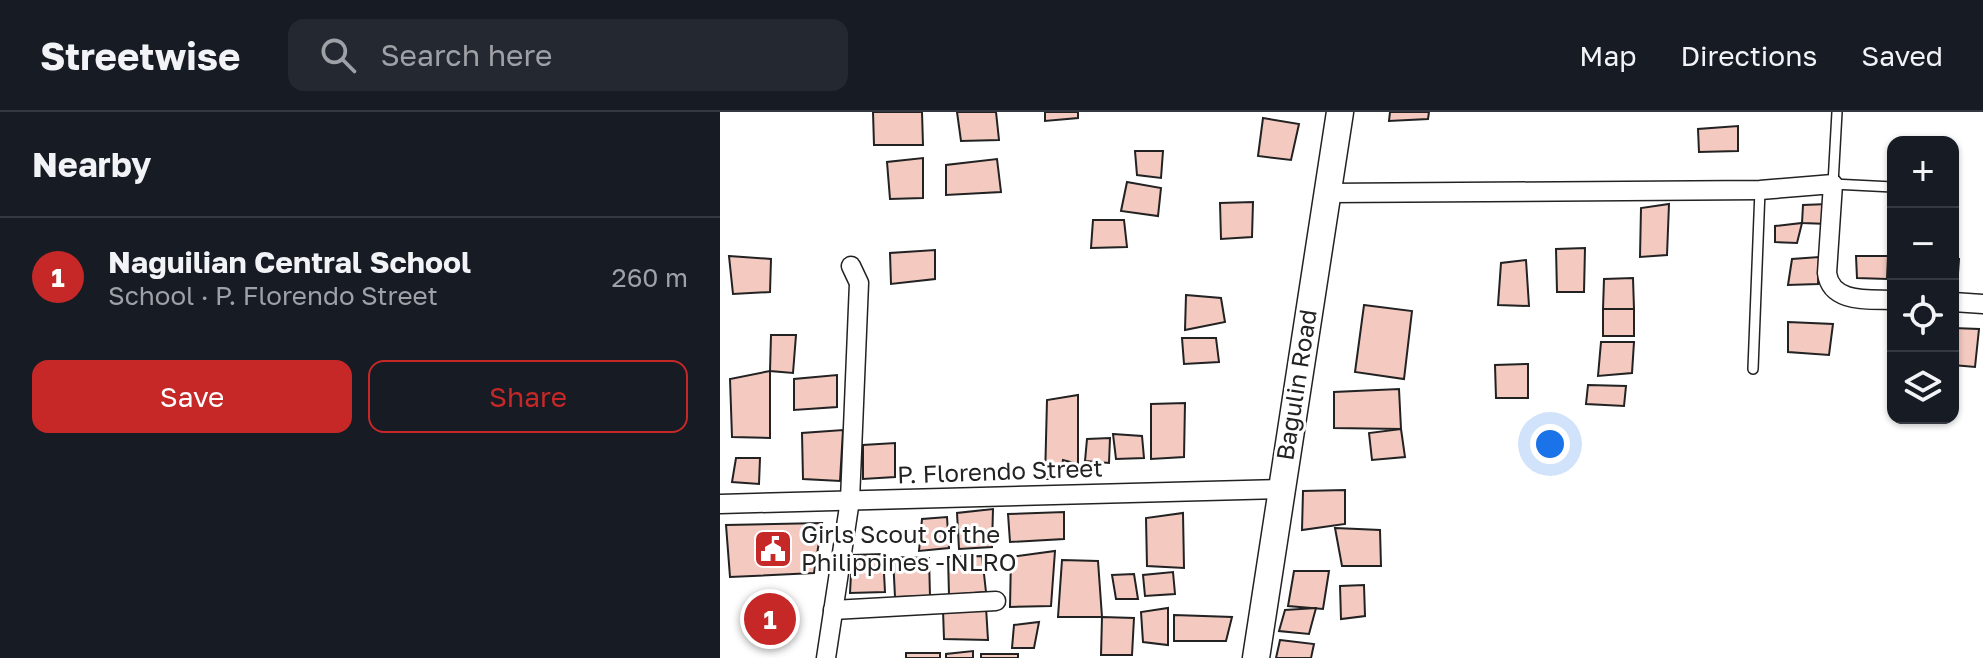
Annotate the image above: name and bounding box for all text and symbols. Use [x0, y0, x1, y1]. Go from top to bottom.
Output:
search box [288, 19, 848, 91]
text: Streetwise [40, 33, 240, 78]
icon: search [316, 33, 360, 77]
text: Search here [380, 37, 552, 73]
text: Map [1579, 39, 1636, 72]
text: Directions [1680, 39, 1817, 72]
text: Saved [1861, 39, 1943, 72]
map controls [1887, 136, 1959, 424]
button: + [1887, 136, 1959, 208]
text: Nearby [32, 144, 152, 184]
button: − [1887, 208, 1959, 280]
text: Naguilian Central School [108, 244, 471, 280]
text: 1 [51, 262, 65, 293]
text: 260 m [612, 262, 688, 293]
text: School · P. Florendo Street [108, 280, 438, 311]
button: locate [1887, 280, 1959, 352]
street label: Bagulin Road [1269, 307, 1322, 462]
button: layers [1887, 352, 1959, 424]
button: Save [32, 360, 352, 433]
button: Share [368, 360, 688, 433]
your location [1530, 424, 1570, 464]
street label: P. Florendo Street [897, 452, 1103, 489]
place label: Girls Scout of the Philippines - NLRO [801, 519, 1017, 576]
public building icon: Girls Scout of the Philippines - NLRO [752, 528, 794, 570]
pin: 1 [744, 589, 796, 649]

